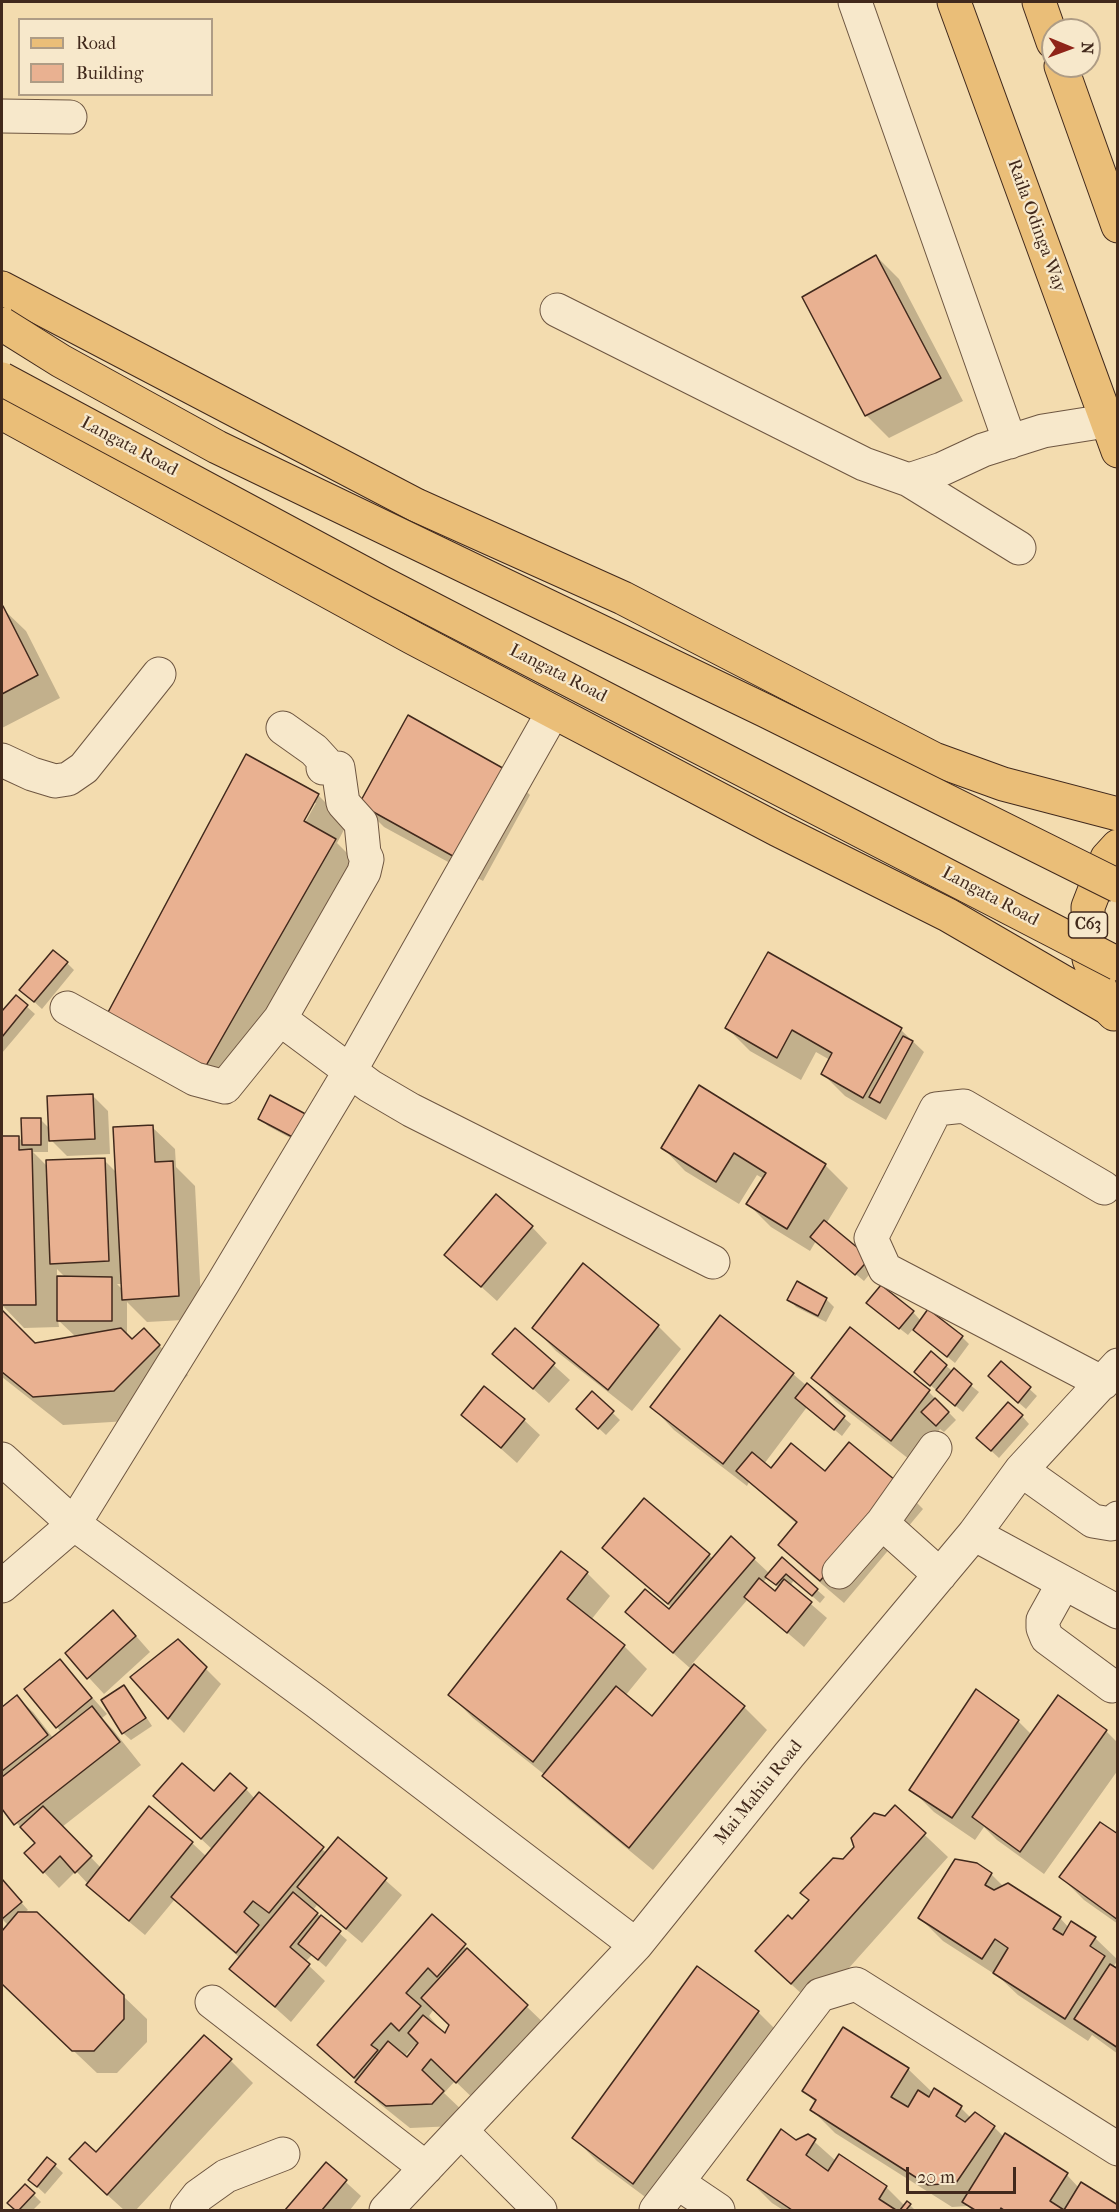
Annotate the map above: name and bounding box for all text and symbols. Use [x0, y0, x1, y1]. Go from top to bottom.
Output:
legend [18, 18, 213, 96]
north arrow [1041, 18, 1101, 78]
text: Road [76, 33, 116, 54]
text: N [1078, 42, 1097, 55]
text: Building [76, 63, 143, 84]
street label: Raila Odinga Way [1002, 157, 1070, 295]
street label: Langata Road [77, 413, 181, 481]
street label: Langata Road [506, 640, 610, 708]
street label: Langata Road [938, 863, 1042, 931]
road number: C63 [1068, 912, 1108, 938]
street label: Mai Mahiu Road [710, 1736, 808, 1850]
scale bar [909, 2155, 1018, 2193]
text: 20 m [917, 2167, 955, 2188]

